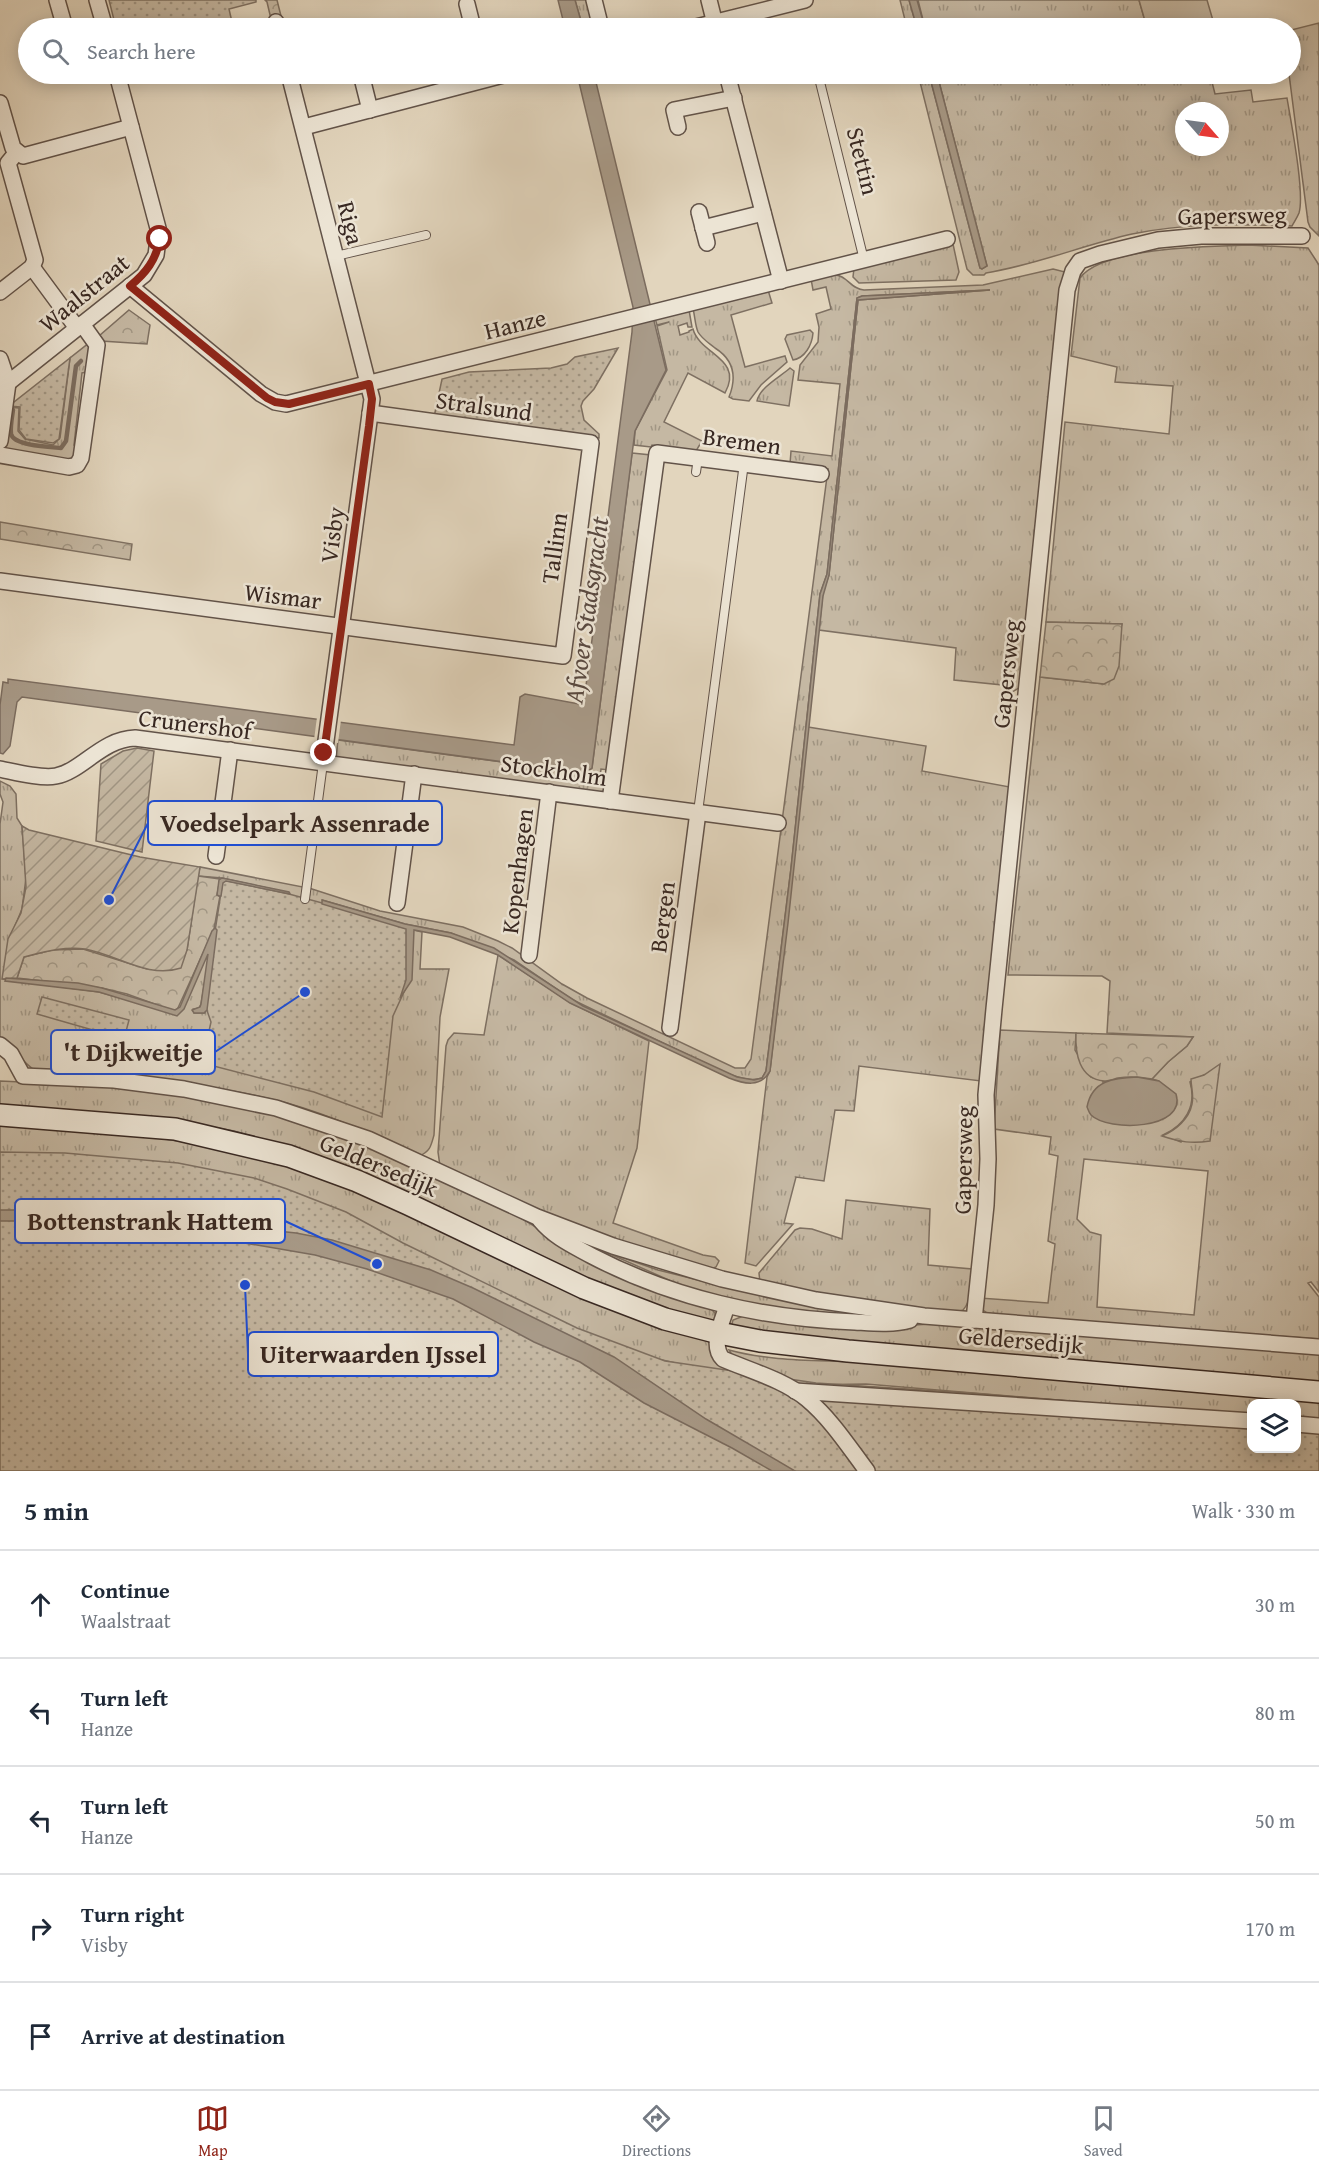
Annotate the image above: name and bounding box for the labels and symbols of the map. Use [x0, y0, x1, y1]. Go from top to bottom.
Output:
north arrow [1175, 102, 1229, 156]
street label: Stettin [838, 123, 888, 199]
street label: Riga [329, 197, 373, 249]
street label: Gapersweg [1177, 197, 1287, 233]
route start [146, 225, 172, 251]
street label: Waalstraat [31, 245, 137, 340]
street label: Hanze [480, 299, 550, 349]
street label: Stralsund [434, 382, 535, 430]
street label: Bremen [701, 418, 784, 464]
street label: Visby [311, 505, 353, 565]
street label: Tallinn [532, 510, 576, 586]
water label: Afvoer Stadsgracht [553, 513, 619, 707]
street label: Wismar [242, 574, 324, 618]
street label: Gapersweg [983, 618, 1029, 730]
street label: Crunershof [137, 700, 256, 749]
route end [310, 739, 336, 765]
street label: Stockholm [499, 745, 610, 795]
callout: Voedselpark Assenrade [148, 801, 442, 845]
text: Voedselpark Assenrade [160, 803, 430, 842]
street label: Kopenhagen [492, 806, 542, 935]
street label: Bergen [640, 879, 684, 955]
callout: 't Dijkweitje [51, 1030, 215, 1074]
text: 't Dijkweitje [63, 1032, 203, 1071]
street label: Gapersweg [945, 1105, 981, 1215]
street label: Geldersedijk [315, 1124, 444, 1206]
callout: Bottenstrank Hattem [15, 1199, 285, 1243]
text: Bottenstrank Hattem [27, 1201, 274, 1240]
street label: Geldersedijk [957, 1317, 1086, 1363]
callout: Uiterwaarden IJssel [248, 1332, 498, 1376]
text: Uiterwaarden IJssel [260, 1334, 486, 1373]

